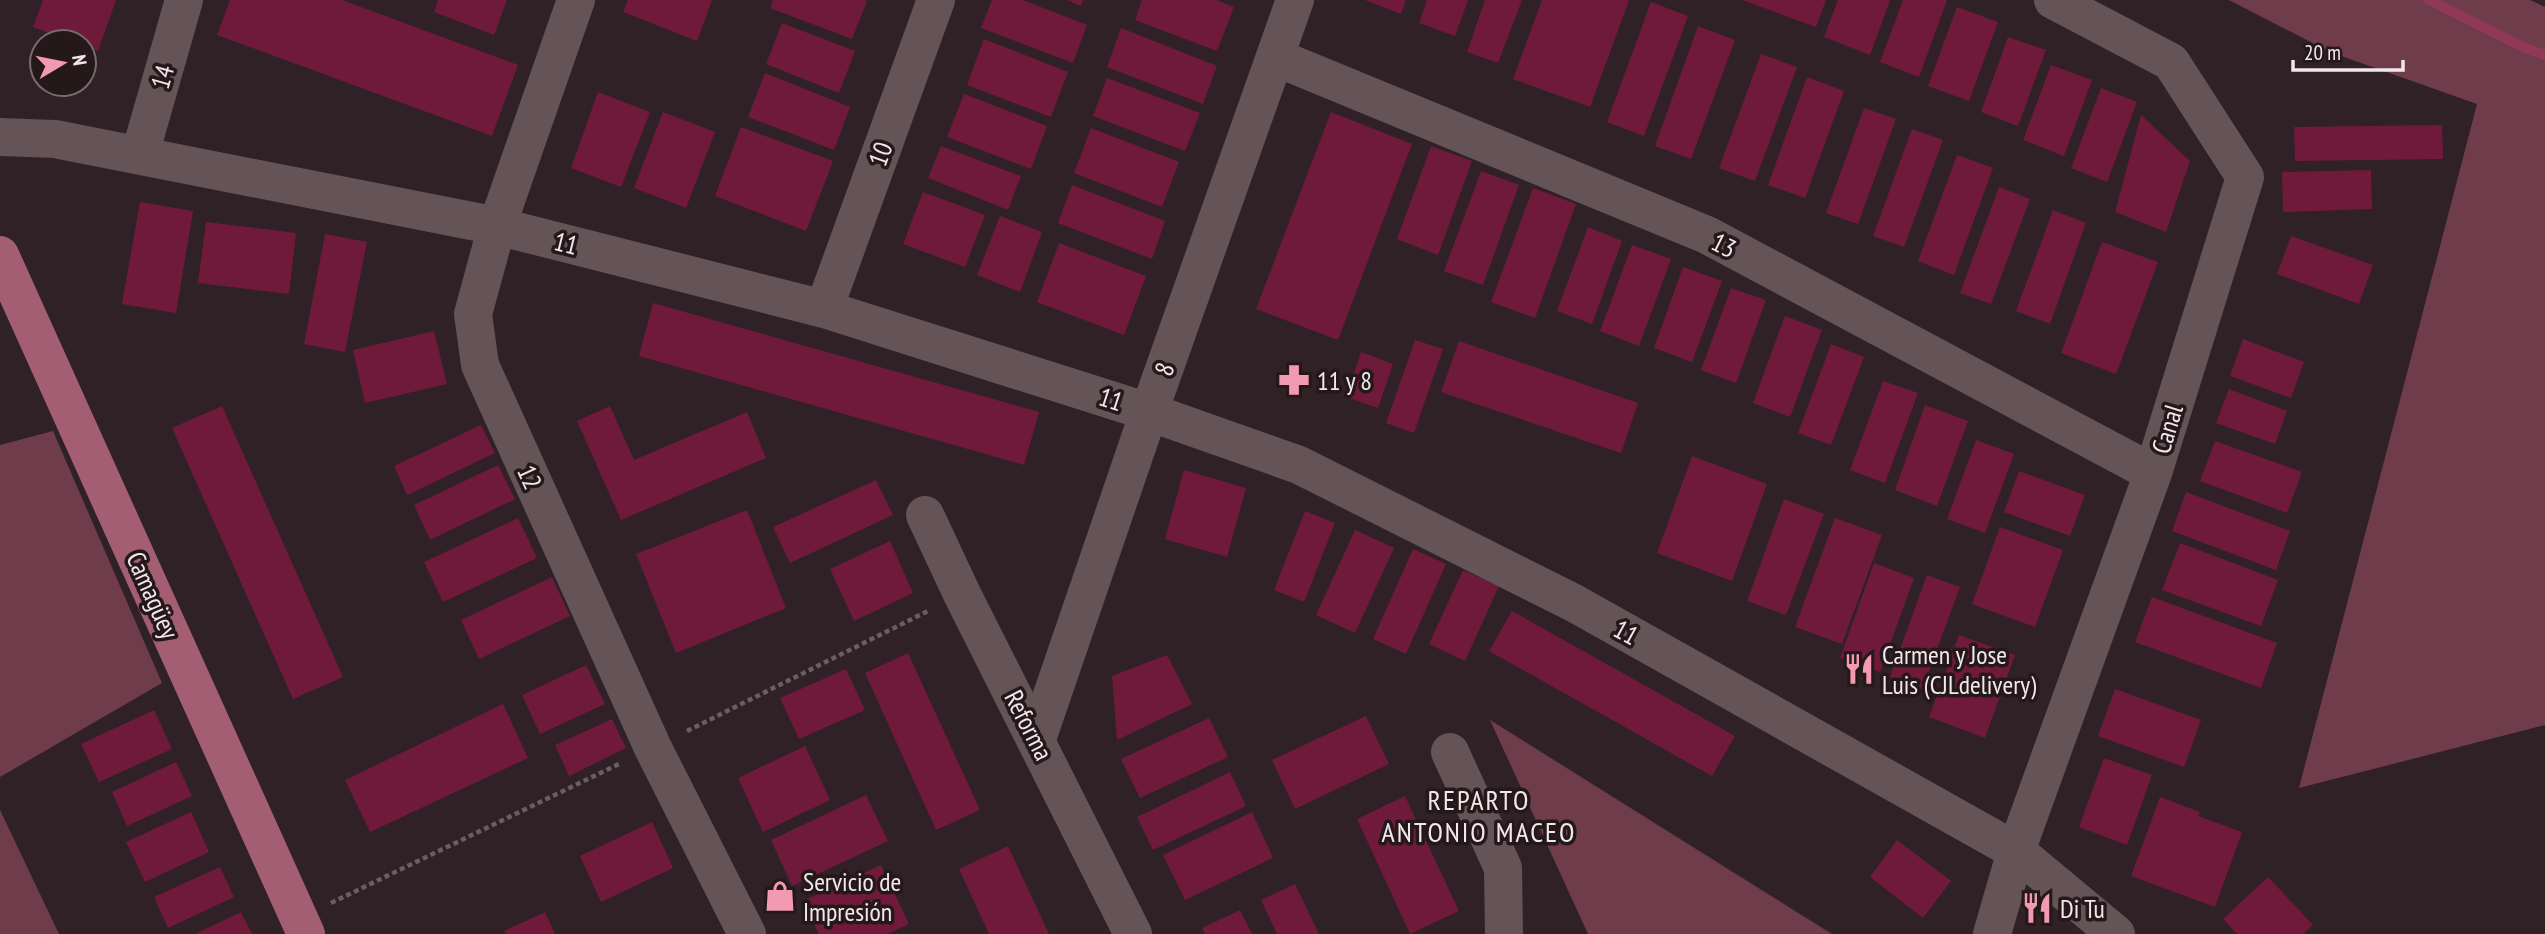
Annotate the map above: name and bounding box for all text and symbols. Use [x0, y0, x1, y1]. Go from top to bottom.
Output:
north arrow [28, 28, 98, 98]
scale bar [2293, 28, 2403, 72]
text: 20 m [2304, 39, 2341, 66]
text: N [67, 53, 92, 67]
street label: 14 [143, 61, 181, 93]
street label: 10 [860, 137, 900, 171]
street label: 11 [551, 224, 581, 262]
street label: 13 [1706, 225, 1742, 265]
street label: 8 [1146, 358, 1182, 380]
pharmacy icon: 11 y 8 [1277, 363, 1311, 397]
place label: 11 y 8 [1317, 364, 1372, 397]
street label: 11 [1095, 380, 1127, 418]
street label: Canal [2144, 400, 2190, 458]
street label: 12 [510, 460, 550, 494]
street label: Camagüey [119, 546, 187, 644]
street label: 11 [1608, 612, 1644, 652]
place label: Carmen y Jose Luis (CJLdelivery) [1882, 638, 2036, 701]
restaurant icon: Carmen y Jose Luis (CJLdelivery) [1842, 652, 1876, 686]
street label: Reforma [997, 684, 1061, 766]
district label: REPARTO ANTONIO MACEO [1382, 781, 1576, 850]
place label: Servicio de Impresión [803, 865, 901, 928]
shop icon: Servicio de Impresión [763, 879, 797, 913]
restaurant icon: Di Tu [2020, 891, 2054, 925]
place label: Di Tu [2060, 892, 2105, 925]

